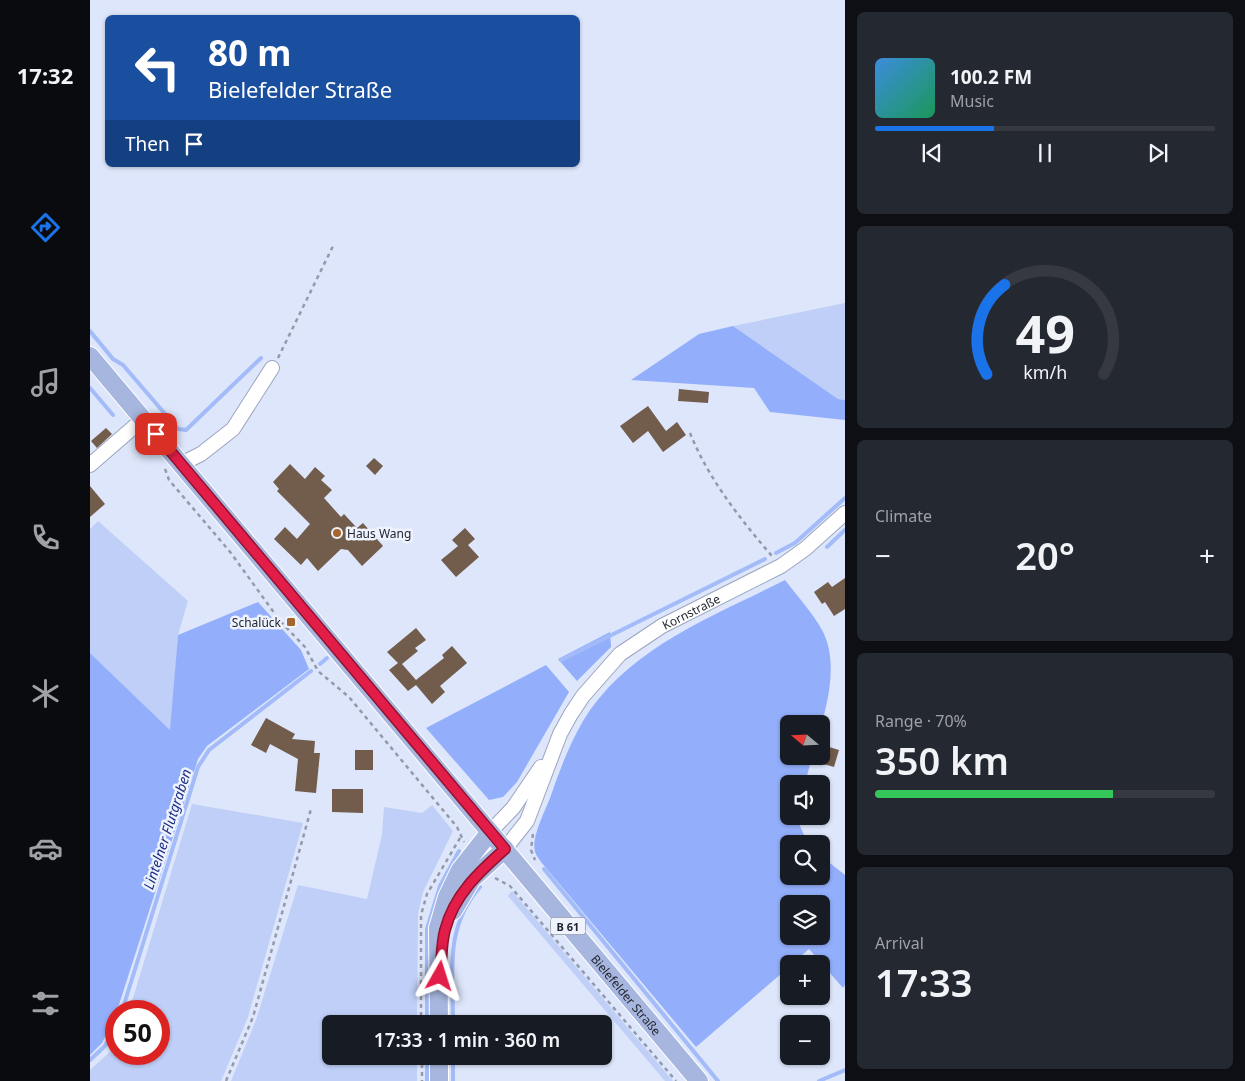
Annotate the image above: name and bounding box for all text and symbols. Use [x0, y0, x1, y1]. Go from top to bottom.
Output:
text: 80 m [208, 29, 291, 76]
icon: left [125, 35, 190, 100]
text: 17:32 [17, 60, 73, 90]
text: 100.2 FM [950, 64, 1032, 90]
text: Bielefelder Straße [208, 74, 392, 104]
text: Music [950, 90, 994, 112]
icon: arrive [180, 130, 208, 158]
text: Then [125, 131, 170, 157]
icon: previous [918, 139, 946, 167]
icon: pause [1031, 139, 1059, 167]
icon: next [1144, 139, 1172, 167]
icon: directions [28, 210, 63, 245]
text: 49 [1015, 297, 1075, 368]
text: km/h [1023, 360, 1067, 384]
icon: music [28, 365, 63, 400]
pin [135, 413, 177, 455]
icon: arrive [142, 420, 170, 448]
text: Climate [875, 505, 932, 527]
icon: phone [28, 520, 63, 555]
place label: Haus Wang [347, 525, 411, 542]
marker: Haus Wang [331, 527, 343, 539]
text: 20° [1015, 529, 1075, 581]
text: − [875, 536, 891, 574]
text: + [1199, 536, 1215, 574]
street label: Kornstraße [659, 590, 723, 633]
place label: Schalück [232, 614, 282, 631]
marker: Schalück [285, 616, 297, 628]
icon: climate [28, 676, 63, 711]
text: Range · 70% [875, 710, 967, 732]
north arrow [780, 715, 830, 765]
map controls [780, 715, 830, 1065]
text: 350 km [875, 734, 1009, 786]
water label: Lintelner Flutgraben [139, 766, 195, 892]
button: sound [780, 775, 830, 825]
icon: car [28, 831, 63, 866]
button: search [780, 835, 830, 885]
button: layers [780, 895, 830, 945]
road number: B 61 [550, 918, 586, 934]
text: Arrival [875, 932, 924, 954]
position arrow [413, 949, 465, 1001]
street label: Bielefelder Straße [588, 951, 665, 1039]
button: + [780, 955, 830, 1005]
text: 17:33 [875, 956, 972, 1008]
icon: filters [28, 986, 63, 1021]
speed limit sign: 50 [105, 1000, 170, 1065]
button: − [780, 1015, 830, 1065]
text: 17:33 · 1 min · 360 m [374, 1027, 560, 1053]

